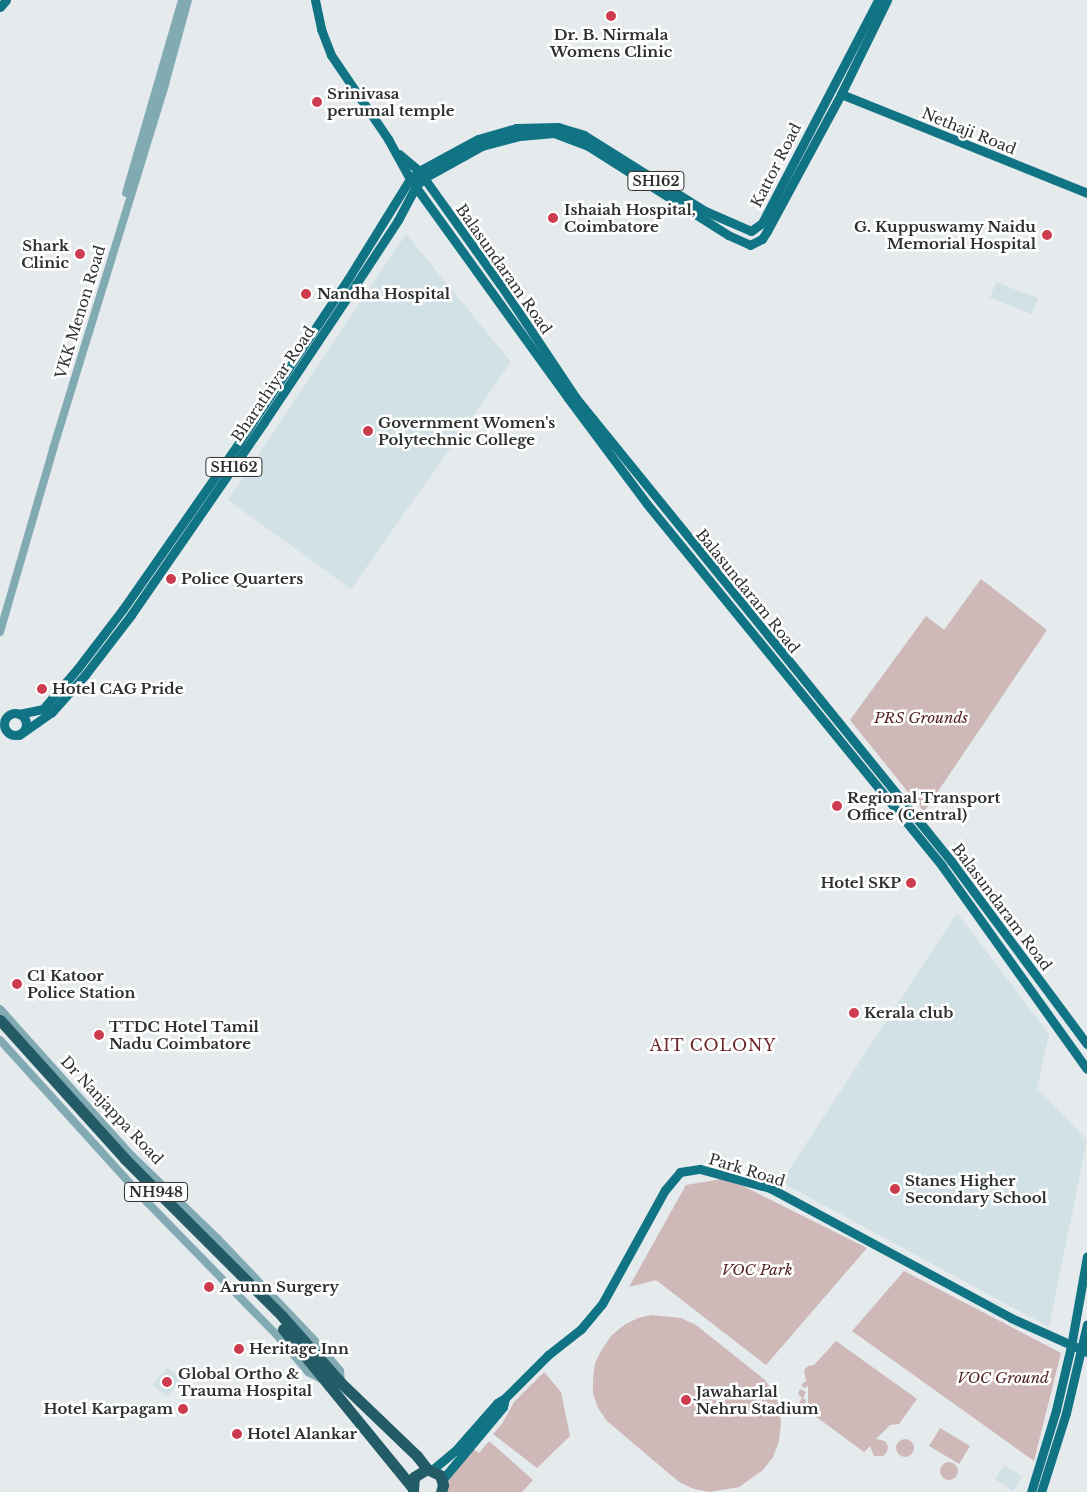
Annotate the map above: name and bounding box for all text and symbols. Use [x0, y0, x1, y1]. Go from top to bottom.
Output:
marker: Dr. B. Nirmala Womens Clinic [604, 9, 618, 23]
place label: Dr. B. Nirmala Womens Clinic [550, 25, 672, 60]
place label: Srinivasa perumal temple [327, 84, 454, 119]
marker: Srinivasa perumal temple [311, 96, 323, 108]
street label: Nethaji Road [919, 104, 1019, 158]
street label: Kattor Road [747, 120, 805, 210]
road number: SH162 [627, 170, 685, 192]
place label: Ishaiah Hospital, Coimbatore [564, 200, 696, 235]
street label: Balasundaram Road [452, 201, 556, 337]
marker: Ishaiah Hospital, Coimbatore [546, 211, 560, 225]
place label: G. Kuppuswamy Naidu Memorial Hospital [854, 217, 1036, 252]
marker: G. Kuppuswamy Naidu Memorial Hospital [1040, 228, 1054, 242]
place label: Shark Clinic [21, 236, 69, 271]
street label: VKK Menon Road [51, 243, 109, 381]
marker: Shark Clinic [73, 247, 87, 261]
place label: Nandha Hospital [317, 285, 450, 303]
marker: Nandha Hospital [299, 287, 313, 301]
street label: Bharathiyar Road [228, 323, 318, 445]
place label: Government Women's Polytechnic College [378, 413, 556, 448]
marker: Government Women's Polytechnic College [362, 425, 374, 437]
road number: SH162 [205, 456, 263, 478]
street label: Balasundaram Road [692, 525, 804, 657]
place label: Police Quarters [181, 570, 303, 588]
marker: Police Quarters [165, 573, 177, 585]
place label: Hotel CAG Pride [52, 680, 184, 698]
marker: Hotel CAG Pride [36, 683, 48, 695]
park label: PRS Grounds [874, 709, 968, 727]
place label: Regional Transport Office (Central) [847, 788, 1001, 823]
marker: Regional Transport Office (Central) [831, 800, 843, 812]
street label: Balasundaram Road [948, 840, 1056, 974]
place label: Hotel SKP [820, 874, 901, 892]
marker: Hotel SKP [905, 877, 917, 889]
place label: C1 Katoor Police Station [27, 966, 135, 1001]
marker: C1 Katoor Police Station [11, 978, 23, 990]
place label: Kerala club [864, 1004, 953, 1022]
marker: Kerala club [848, 1007, 860, 1019]
place label: TTDC Hotel Tamil Nadu Coimbatore [109, 1017, 259, 1052]
marker: TTDC Hotel Tamil Nadu Coimbatore [93, 1029, 105, 1041]
district label: AIT COLONY [648, 1035, 778, 1055]
street label: Dr Nanjappa Road [57, 1052, 167, 1168]
street label: Park Road [707, 1150, 787, 1190]
place label: Stanes Higher Secondary School [905, 1171, 1047, 1206]
road number: NH948 [124, 1180, 188, 1204]
marker: Stanes Higher Secondary School [889, 1183, 901, 1195]
park label: VOC Park [722, 1261, 792, 1279]
place label: Arunn Surgery [220, 1278, 339, 1296]
marker: Arunn Surgery [202, 1280, 216, 1294]
place label: Heritage Inn [249, 1340, 349, 1358]
marker: Heritage Inn [233, 1343, 245, 1355]
place label: Global Ortho & Trauma Hospital [178, 1364, 312, 1399]
park label: VOC Ground [957, 1369, 1049, 1387]
marker: Global Ortho & Trauma Hospital [160, 1375, 174, 1389]
place label: Jawaharlal Nehru Stadium [696, 1382, 819, 1417]
marker: Jawaharlal Nehru Stadium [680, 1394, 692, 1406]
place label: Hotel Karpagam [44, 1400, 173, 1418]
marker: Hotel Karpagam [177, 1403, 189, 1415]
place label: Hotel Alankar [247, 1425, 358, 1443]
marker: Hotel Alankar [231, 1428, 243, 1440]

